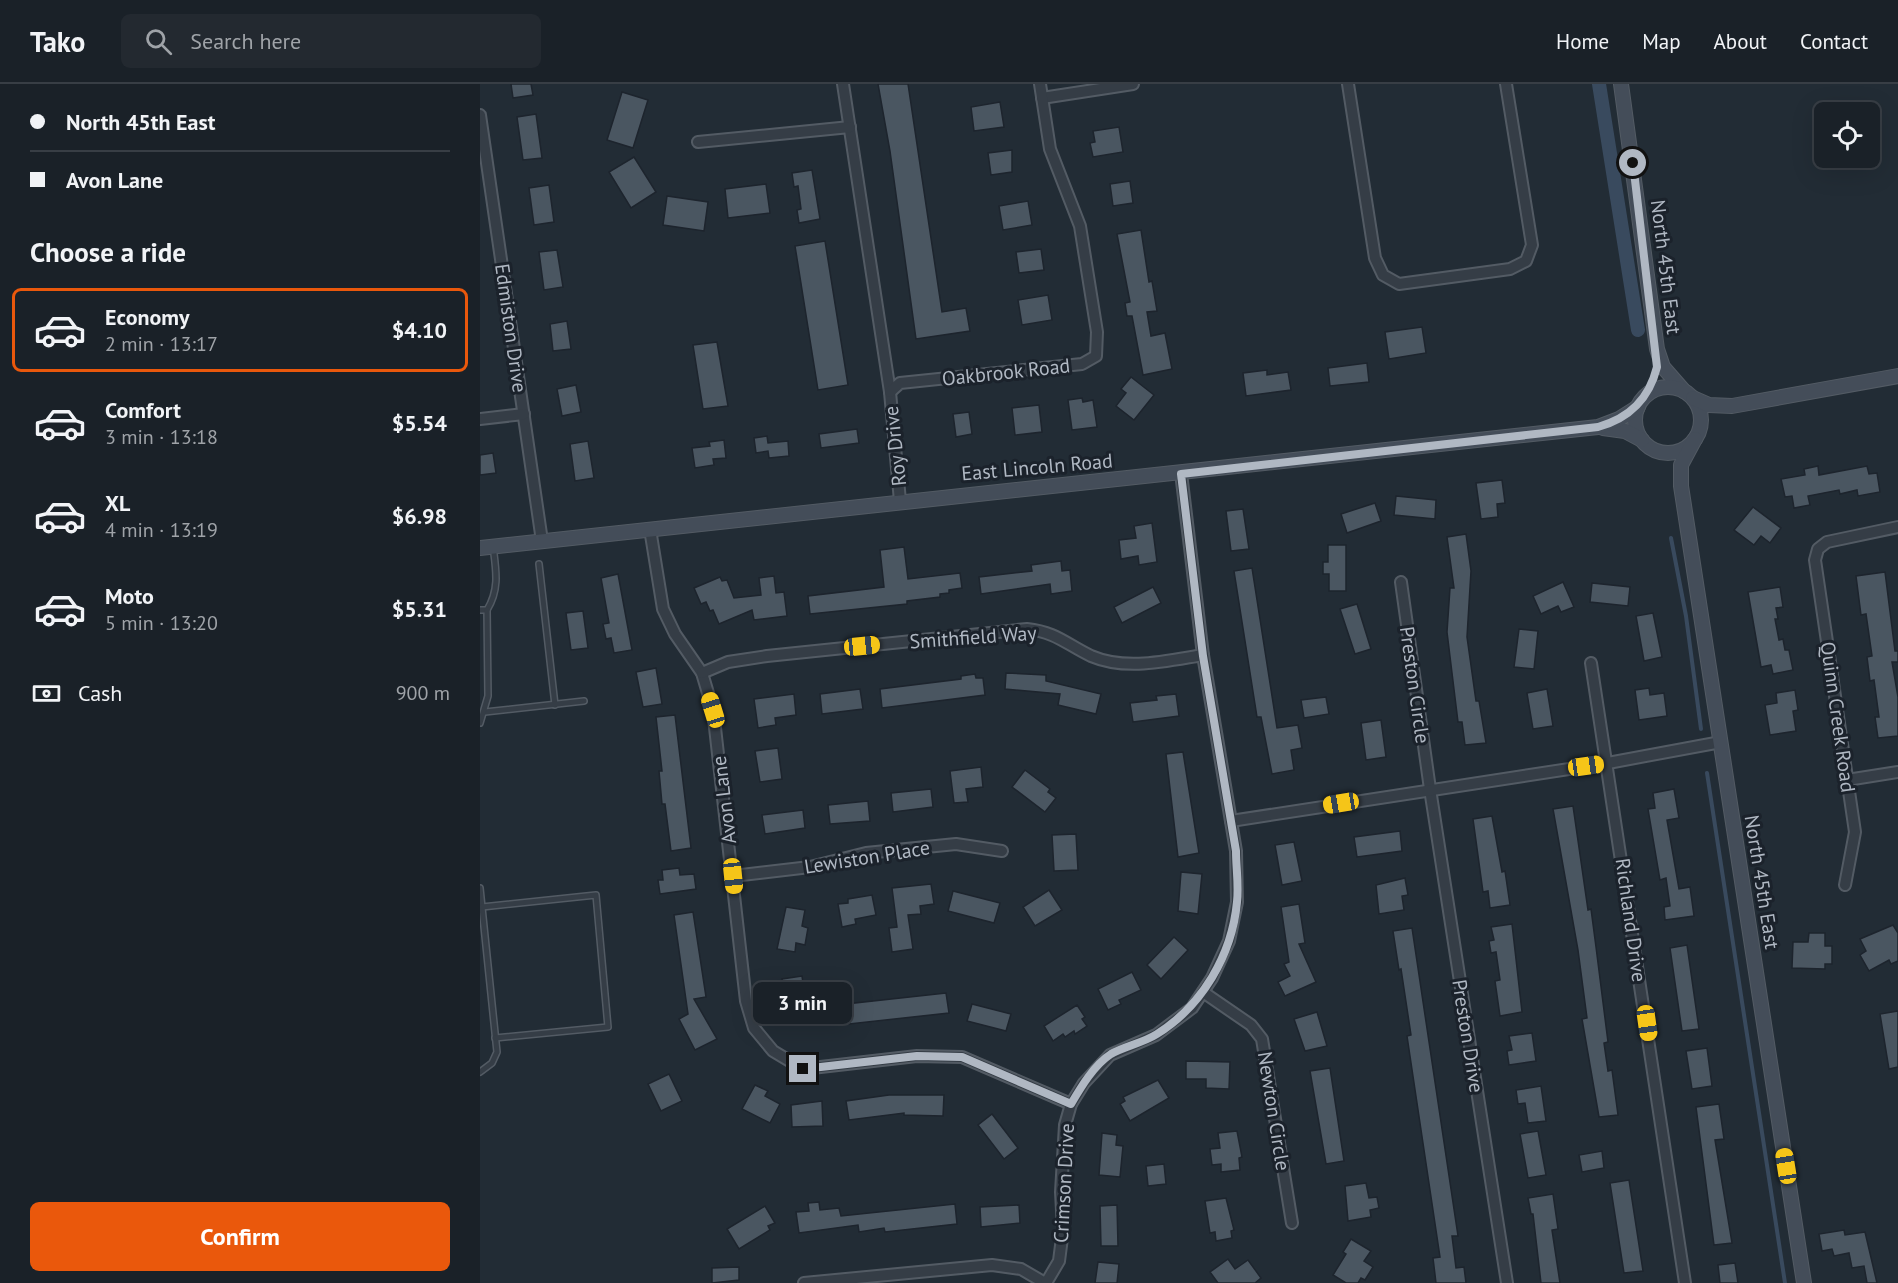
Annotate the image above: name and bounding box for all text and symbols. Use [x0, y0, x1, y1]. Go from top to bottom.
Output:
search box [121, 14, 541, 68]
text: Tako [30, 23, 85, 60]
icon: search [142, 25, 175, 58]
text: Search here [190, 27, 301, 55]
text: Home [1556, 28, 1609, 55]
text: Map [1642, 28, 1681, 55]
text: About [1714, 28, 1767, 55]
text: Contact [1800, 28, 1868, 55]
map controls [1814, 102, 1880, 168]
button: locate [1814, 102, 1880, 168]
text: North 45th East [66, 108, 215, 136]
route start [1619, 149, 1646, 176]
text: Avon Lane [66, 166, 163, 194]
street label: North 45th East [1645, 198, 1687, 336]
text: Choose a ride [30, 235, 186, 269]
street label: Edmiston Drive [489, 262, 533, 394]
icon: car [33, 303, 87, 357]
text: Economy [105, 303, 189, 331]
text: $4.10 [392, 316, 447, 344]
text: 2 min · 13:17 [105, 331, 218, 357]
street label: Oakbrook Road [941, 352, 1071, 392]
icon: car [33, 396, 87, 450]
text: Comfort [105, 396, 181, 424]
street label: Roy Drive [878, 405, 912, 487]
text: $5.54 [392, 409, 447, 437]
text: 3 min · 13:18 [105, 424, 218, 450]
street label: East Lincoln Road [960, 447, 1114, 487]
icon: car [33, 489, 87, 543]
text: XL [105, 489, 130, 517]
text: $6.98 [392, 502, 447, 530]
text: 4 min · 13:19 [105, 517, 218, 543]
icon: car [33, 582, 87, 636]
text: Moto [105, 582, 154, 610]
text: $5.31 [392, 595, 447, 623]
text: 5 min · 13:20 [105, 610, 218, 636]
street label: Smithfield Way [909, 620, 1038, 654]
street label: Preston Circle [1394, 625, 1436, 745]
car [843, 635, 881, 657]
street label: Quinn Creek Road [1815, 640, 1861, 794]
icon: cash [30, 677, 63, 710]
text: Cash [78, 679, 122, 707]
text: 900 m [396, 680, 450, 706]
car [699, 690, 727, 730]
street label: Avon Lane [706, 755, 742, 845]
car [1567, 755, 1605, 777]
car [1322, 791, 1360, 815]
street label: North 45th East [1739, 813, 1785, 951]
street label: Lewiston Place [802, 834, 932, 880]
street label: Richland Drive [1609, 856, 1653, 984]
car [722, 857, 744, 895]
street label: Preston Drive [1446, 978, 1490, 1094]
callout: 3 min [754, 982, 852, 1024]
text: 3 min [778, 990, 827, 1016]
car [1636, 1004, 1658, 1042]
street label: Newton Circle [1252, 1050, 1296, 1172]
route end [789, 1055, 816, 1082]
street label: Crimson Drive [1048, 1123, 1080, 1243]
car [1774, 1147, 1798, 1185]
button: Confirm [30, 1202, 450, 1271]

